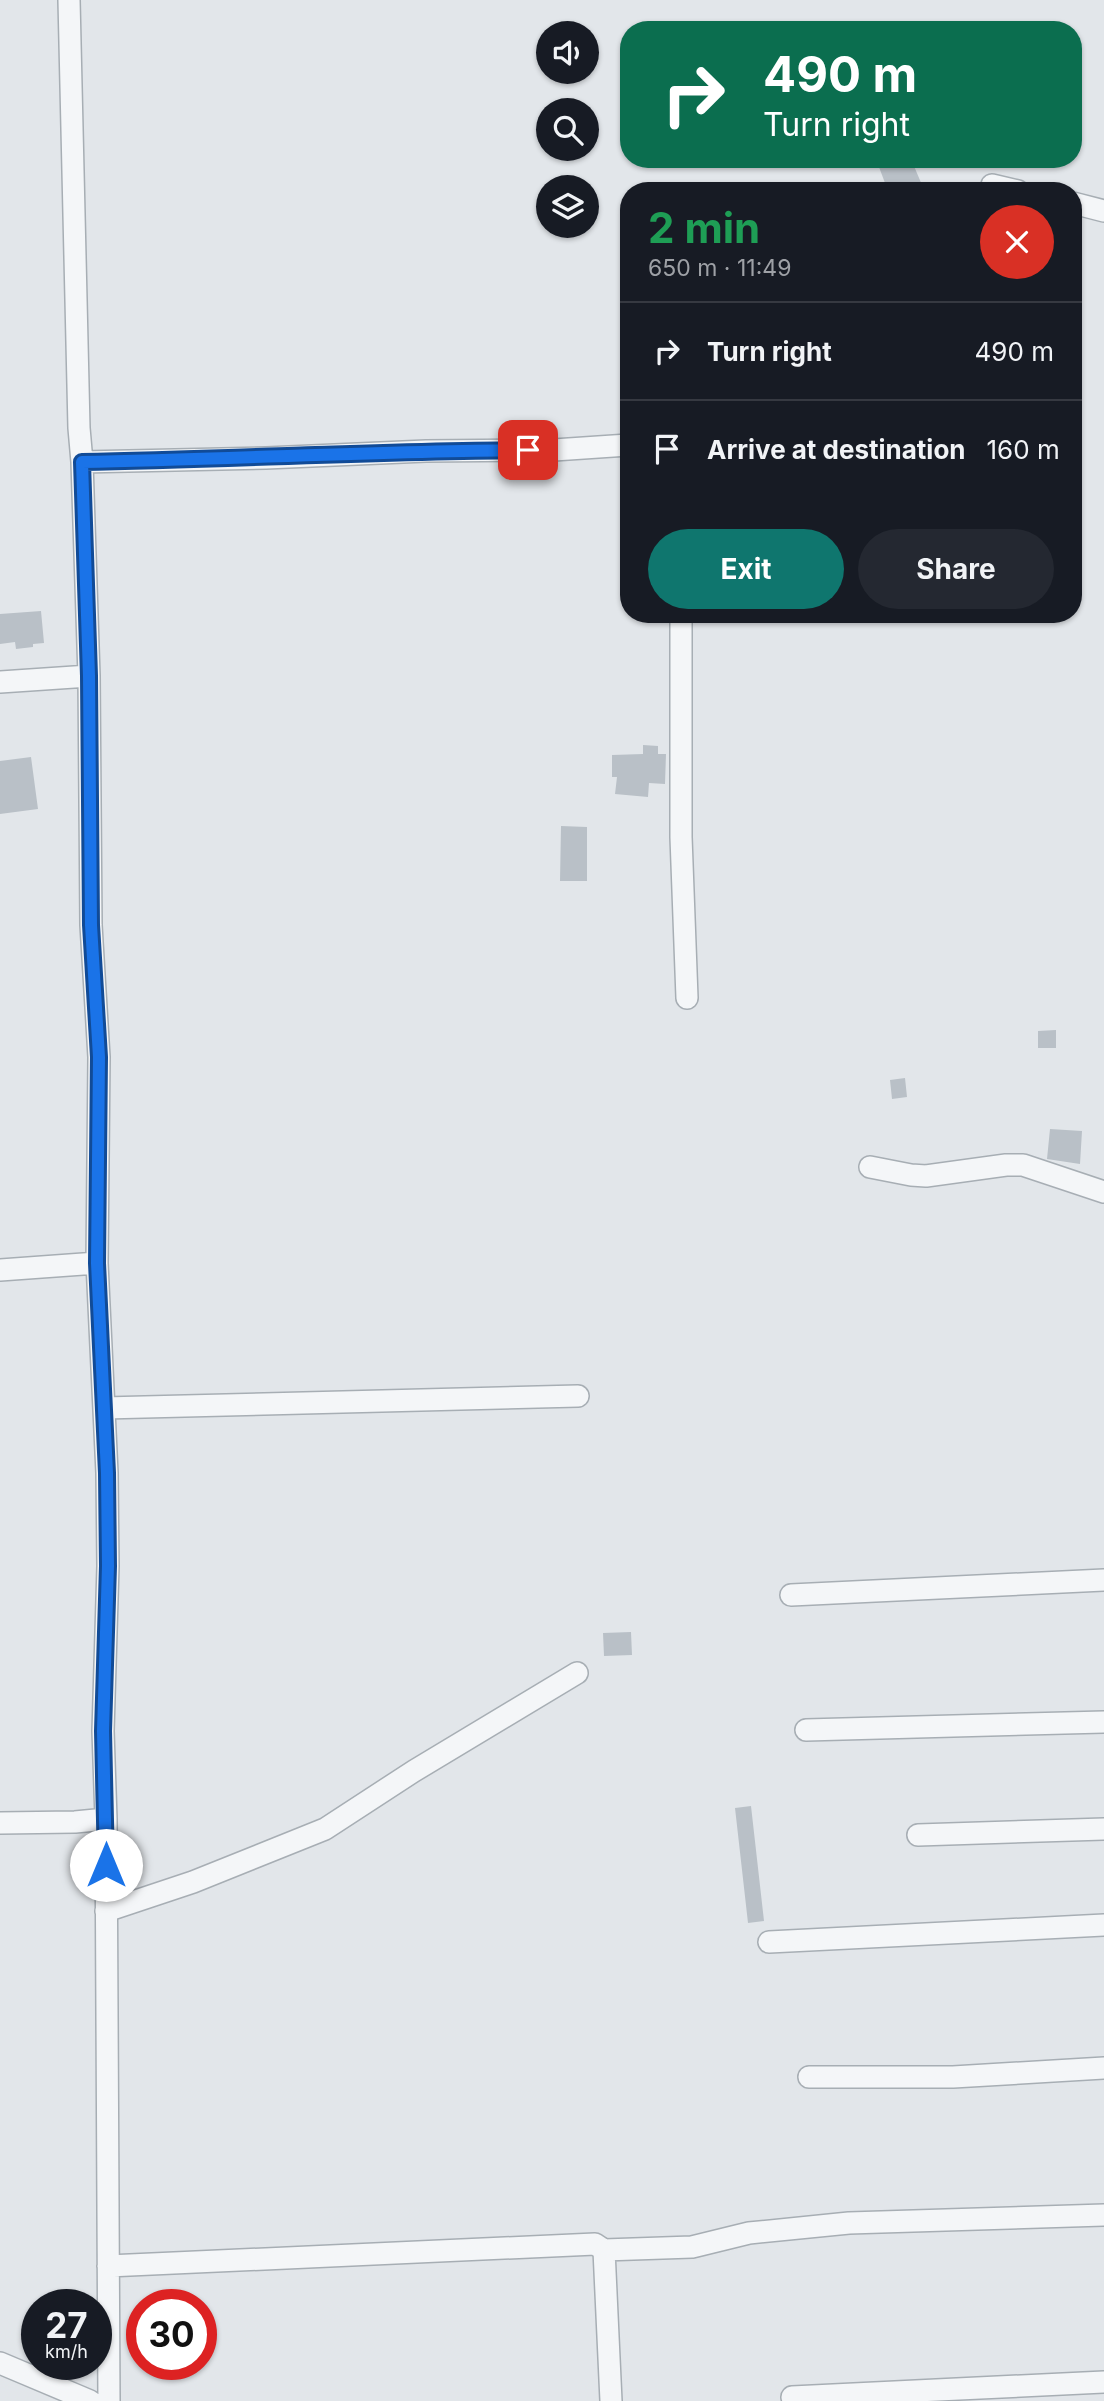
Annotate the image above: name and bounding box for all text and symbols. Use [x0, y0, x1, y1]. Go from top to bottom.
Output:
map controls [536, 21, 599, 238]
button: sound [536, 21, 599, 84]
text: 490 m [763, 45, 917, 104]
icon: right [648, 49, 739, 140]
button: search [536, 98, 599, 161]
text: Turn right [763, 105, 910, 144]
button: layers [536, 175, 599, 238]
text: 2 min [648, 202, 760, 253]
button: close [980, 205, 1054, 279]
text: 650 m · 11:49 [648, 254, 791, 282]
icon: right [648, 332, 686, 370]
text: Turn right [707, 336, 832, 367]
text: 490 m [975, 336, 1054, 367]
pin [498, 420, 558, 480]
icon: arrive [648, 430, 686, 468]
icon: arrive [509, 431, 547, 469]
text: Arrive at destination [707, 434, 966, 465]
text: 160 m [987, 434, 1060, 465]
button: Exit [648, 529, 844, 609]
button: Share [858, 529, 1054, 609]
position arrow [69, 1828, 143, 1902]
speed limit sign: 30 [126, 2289, 217, 2380]
text: 27 [45, 2304, 88, 2346]
text: km/h [45, 2341, 88, 2362]

